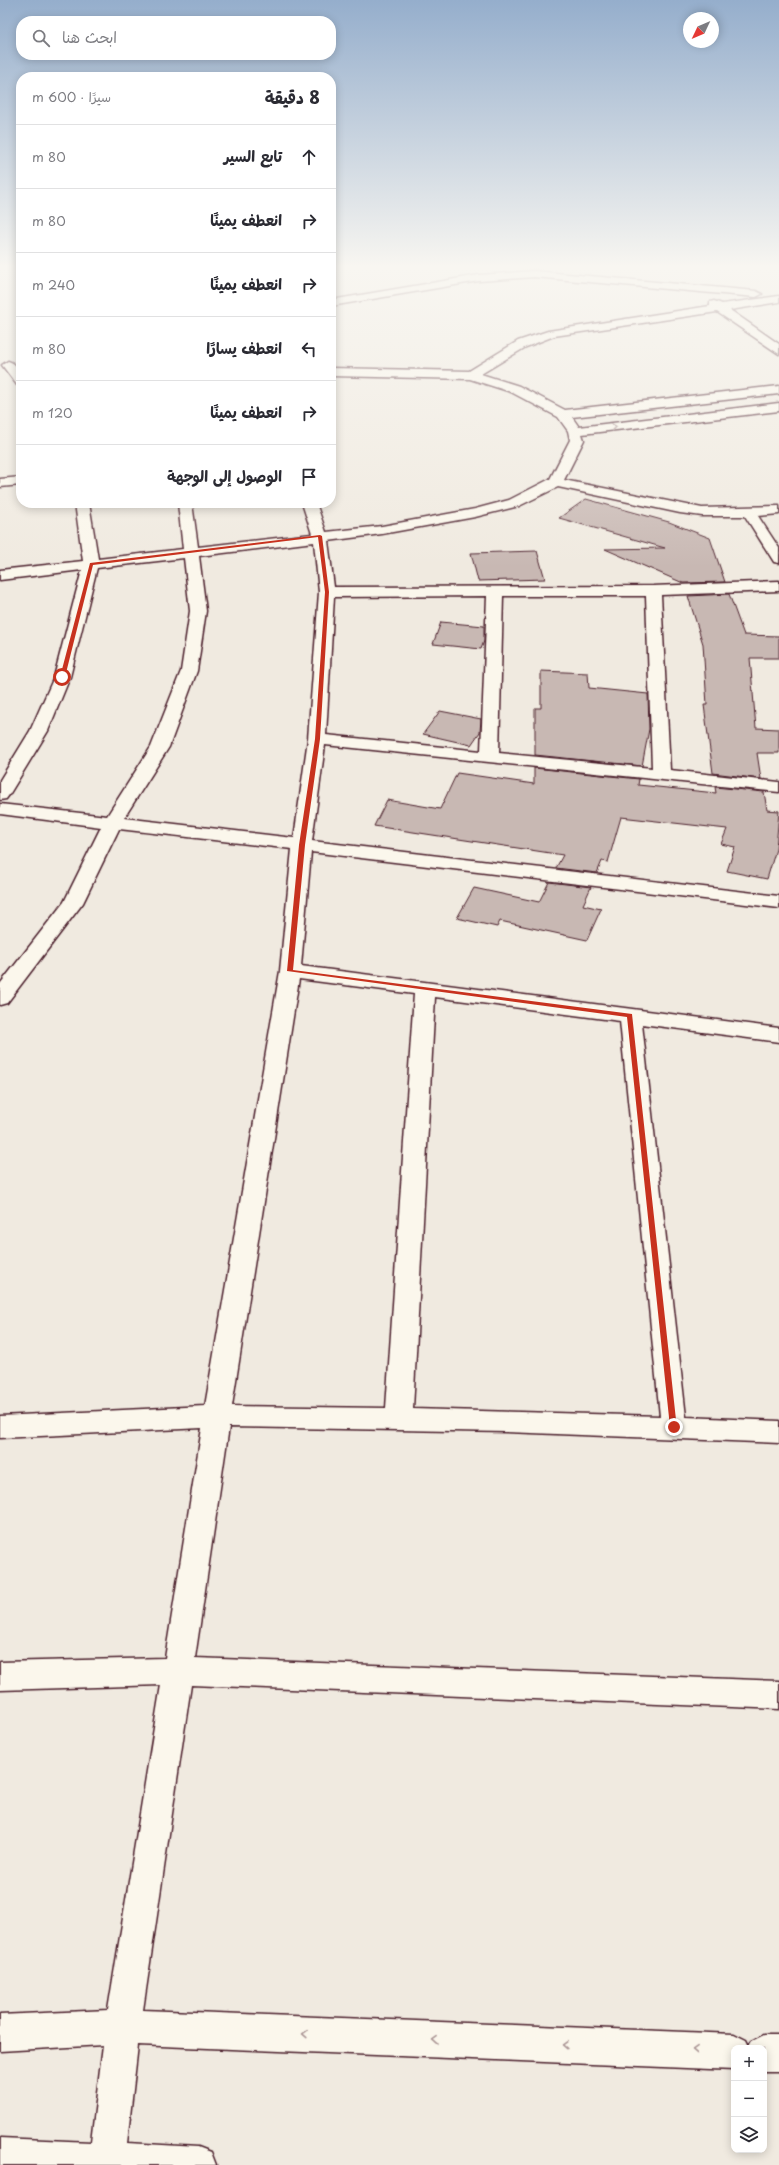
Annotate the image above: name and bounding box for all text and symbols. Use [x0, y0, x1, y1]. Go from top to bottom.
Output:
north arrow [683, 12, 719, 48]
search box [16, 16, 336, 60]
text: ابحث هنا [62, 25, 117, 48]
icon: search [30, 27, 52, 49]
text: 8 دقيقة [265, 84, 320, 110]
text: سيرًا · 600 m [32, 87, 111, 106]
text: تابع السير [224, 144, 282, 167]
icon: ahead [298, 146, 320, 168]
text: 80 m [32, 147, 66, 166]
text: انعطف يمينًا [210, 208, 282, 231]
icon: right [298, 210, 320, 232]
text: 80 m [32, 211, 66, 230]
text: انعطف يمينًا [210, 272, 282, 295]
icon: right [298, 274, 320, 296]
text: 240 m [32, 275, 75, 294]
text: انعطف يسارًا [206, 336, 282, 359]
icon: left [298, 338, 320, 360]
text: 80 m [32, 339, 66, 358]
text: انعطف يمينًا [210, 400, 282, 423]
icon: right [298, 402, 320, 424]
text: 120 m [32, 403, 73, 422]
one-way arrow [611, 423, 617, 432]
text: الوصول إلى الوجهة [167, 464, 282, 487]
icon: arrive [298, 466, 320, 488]
route start [53, 668, 71, 686]
route end [665, 1418, 683, 1436]
one-way arrow [302, 2030, 308, 2039]
one-way arrow [432, 2035, 438, 2044]
one-way arrow [562, 2041, 568, 2049]
map controls [731, 2045, 767, 2153]
button: + [731, 2045, 767, 2081]
one-way arrow [692, 2046, 698, 2054]
button: − [731, 2081, 767, 2117]
button: layers [731, 2117, 767, 2153]

